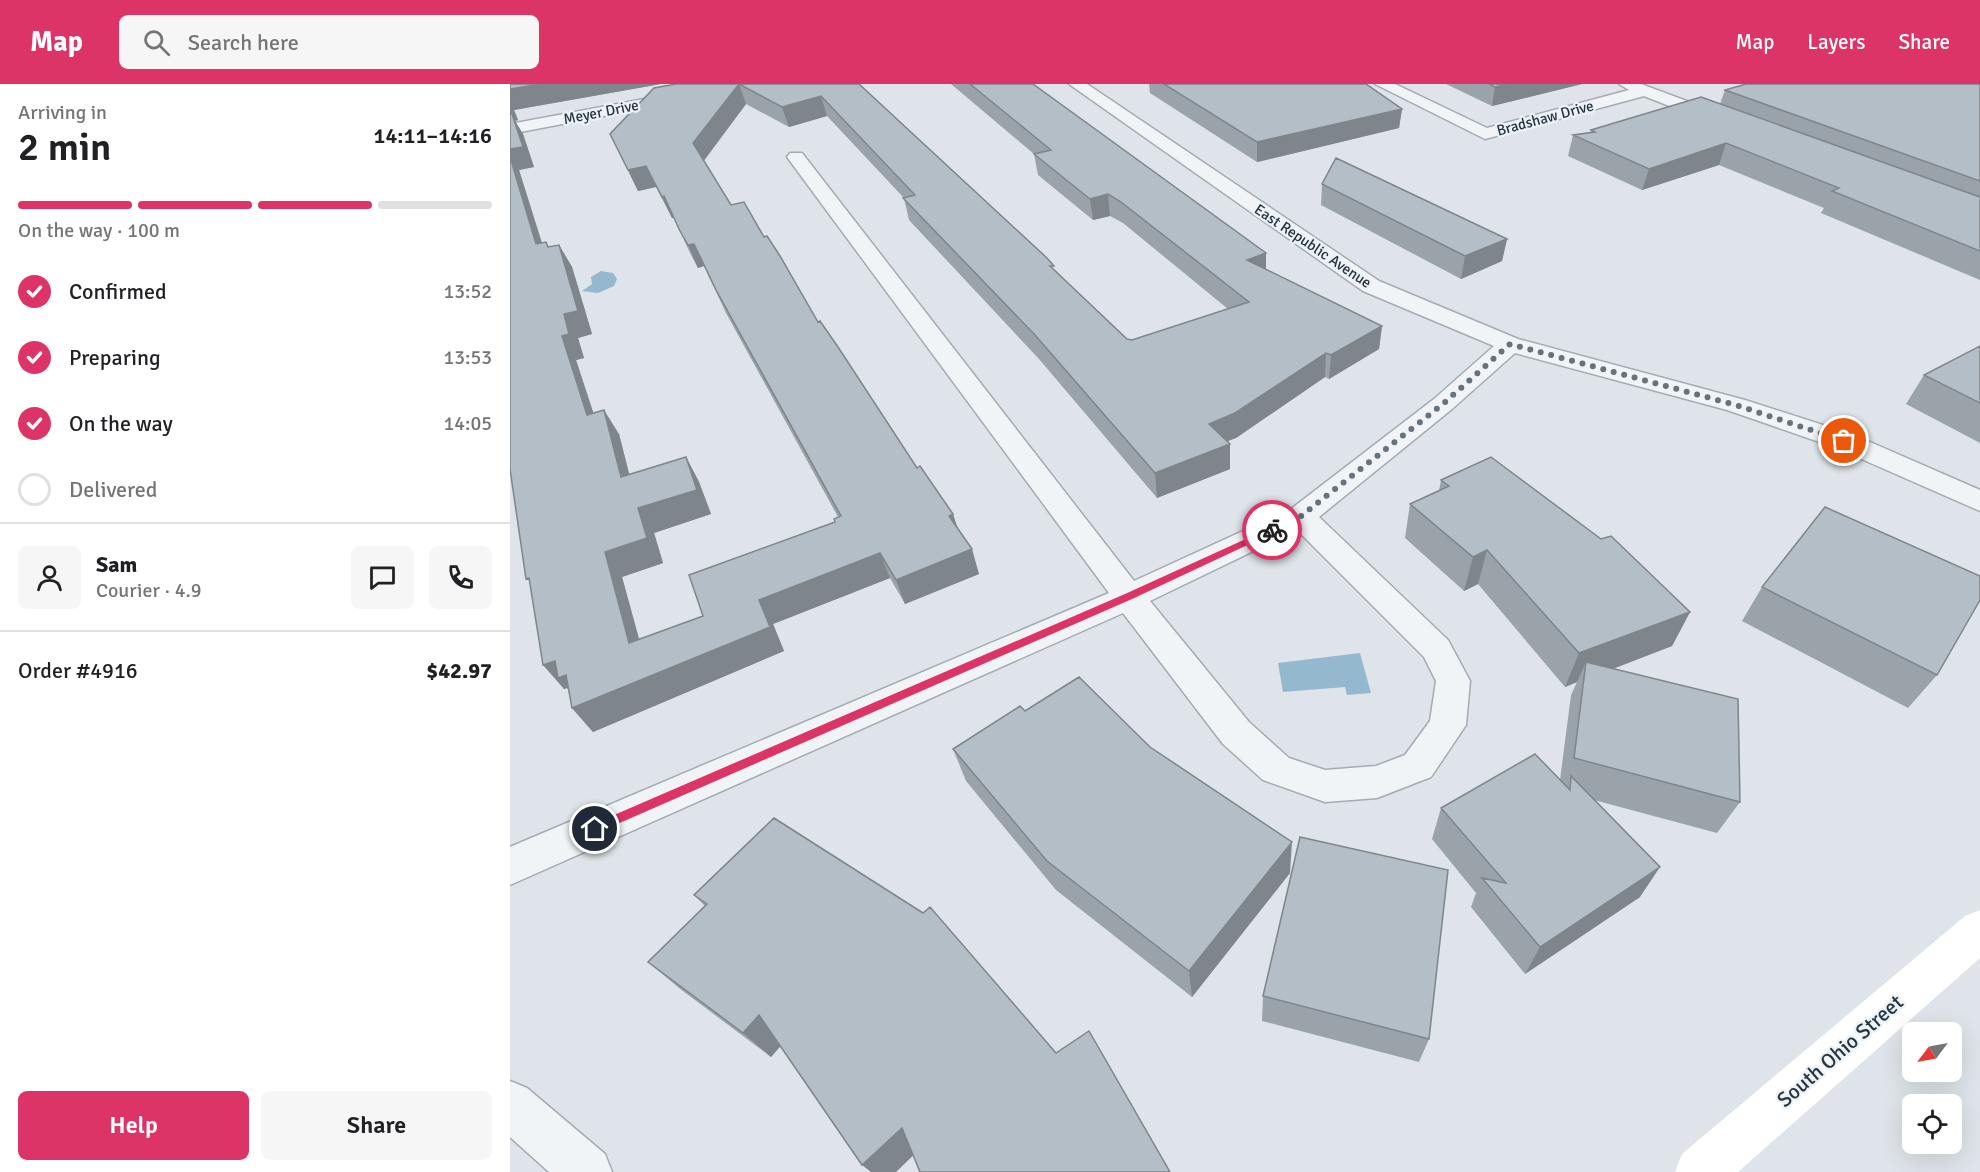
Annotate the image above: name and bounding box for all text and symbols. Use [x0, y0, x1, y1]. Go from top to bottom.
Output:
search box [119, 15, 539, 69]
text: Map [30, 25, 83, 59]
icon: search [140, 26, 173, 59]
text: Search here [188, 29, 299, 56]
text: Map [1736, 29, 1774, 55]
text: Layers [1807, 29, 1865, 55]
text: Share [1898, 29, 1950, 55]
street label: Meyer Drive [562, 96, 640, 128]
street label: Bradshaw Drive [1495, 96, 1595, 140]
text: Arriving in [18, 100, 107, 125]
text: 14:11–14:16 [374, 122, 492, 149]
text: 2 min [18, 123, 111, 171]
street label: East Republic Avenue [1251, 200, 1375, 292]
text: On the way · 100 m [18, 218, 180, 243]
icon: check [18, 275, 51, 308]
text: Confirmed [69, 278, 167, 305]
text: 13:52 [443, 279, 492, 304]
icon: check [18, 341, 51, 374]
text: Preparing [69, 344, 161, 371]
text: 13:53 [443, 345, 492, 370]
icon: check [18, 407, 51, 440]
text: On the way [69, 410, 173, 437]
text: 14:05 [443, 411, 492, 436]
pin [1818, 415, 1869, 466]
icon: bag [1827, 424, 1860, 457]
text: Delivered [69, 476, 157, 503]
courier [1242, 500, 1302, 560]
icon: bike [1256, 514, 1289, 547]
button: person [18, 546, 81, 609]
button: chat [351, 546, 414, 609]
button: phone [429, 546, 492, 609]
text: Sam [96, 551, 137, 578]
text: Courier · 4.9 [96, 578, 202, 603]
text: Order #4916 [18, 657, 138, 684]
text: $42.97 [426, 657, 492, 684]
pin [569, 803, 620, 854]
icon: home [578, 812, 611, 845]
street label: South Ohio Street [1772, 989, 1908, 1113]
north arrow [1902, 1022, 1962, 1082]
map controls [1902, 1022, 1962, 1154]
button: Help [18, 1091, 249, 1160]
button: Share [261, 1091, 492, 1160]
button: locate [1902, 1094, 1962, 1154]

